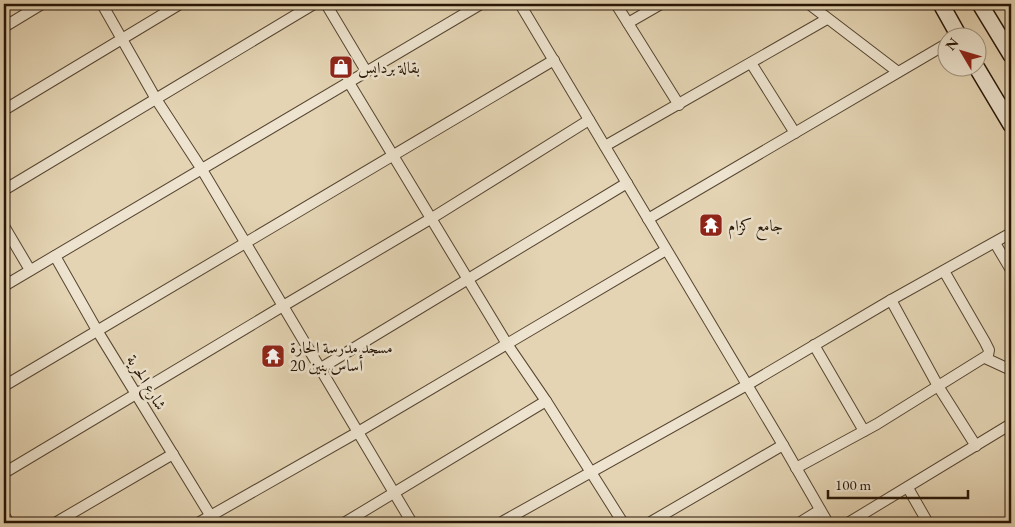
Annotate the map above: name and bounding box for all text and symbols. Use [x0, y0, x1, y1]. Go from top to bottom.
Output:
north arrow [938, 28, 988, 78]
text: N [941, 33, 963, 54]
shop icon: بقالة بردايس [328, 54, 354, 80]
place label: بقالة بردايس [358, 57, 420, 78]
temple icon: جامع كزام [698, 212, 724, 238]
place label: جامع كزام [728, 215, 783, 241]
place label: مسجد مدرسة الحارة 20 أساس بنين [290, 337, 393, 376]
temple icon: مسجد مدرسة الحارة 20 أساس بنين [260, 343, 286, 369]
street label: شارع الحرية [119, 351, 171, 415]
scale bar [828, 467, 968, 499]
text: 100 m [835, 475, 872, 494]

